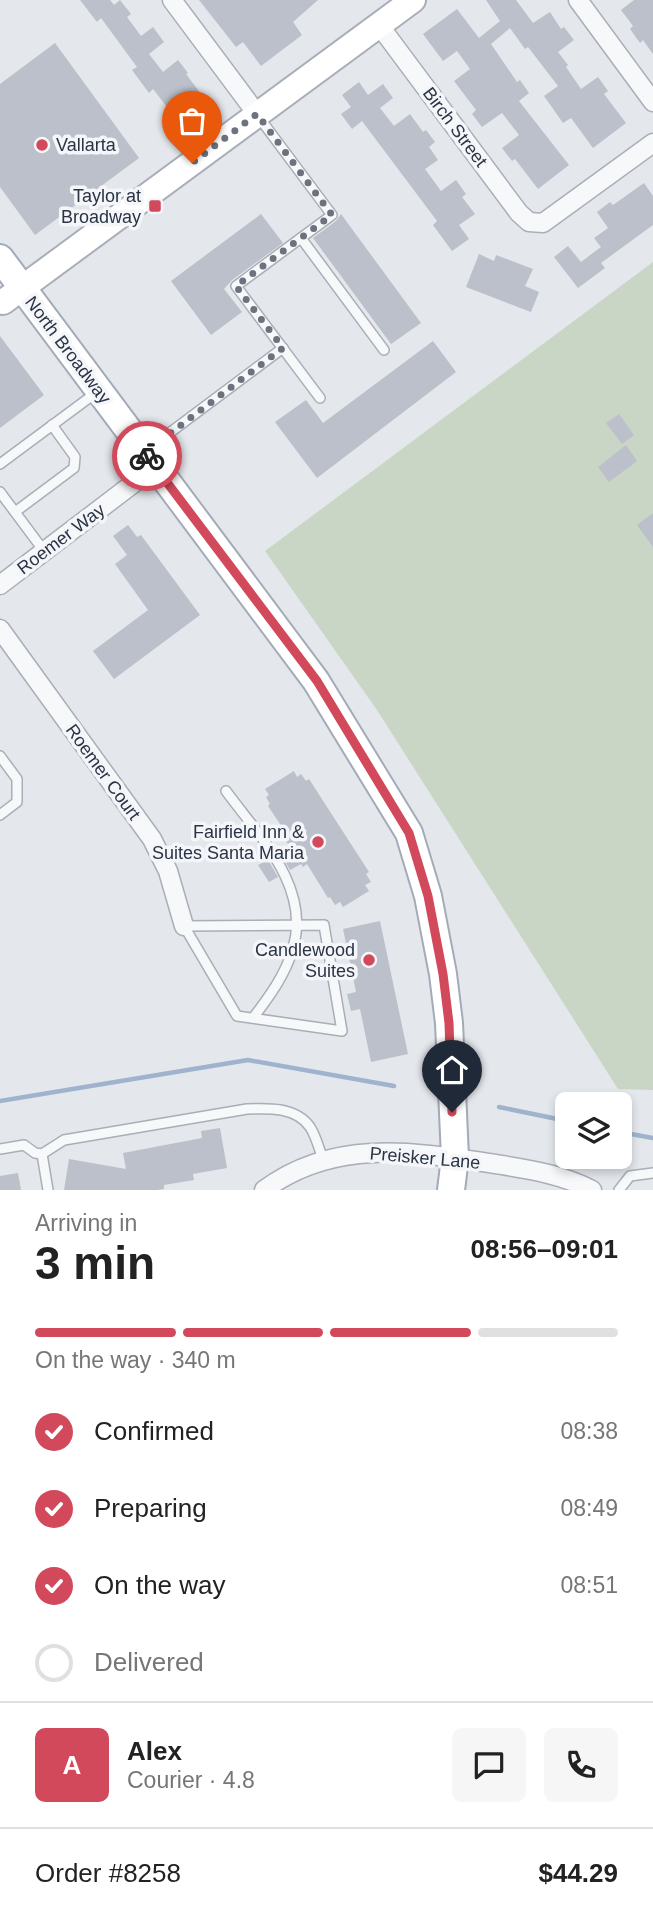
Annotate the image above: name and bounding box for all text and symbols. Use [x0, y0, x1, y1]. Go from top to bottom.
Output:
street label: Birch Street [419, 83, 491, 171]
pin [162, 91, 222, 163]
icon: bag [173, 102, 211, 140]
place label: Vallarta [56, 135, 117, 155]
marker: Vallarta [34, 137, 50, 153]
place label: Taylor at Broadway [61, 186, 141, 227]
marker: Taylor at Broadway [147, 198, 163, 214]
street label: North Broadway [21, 292, 115, 408]
courier [112, 421, 182, 491]
icon: bike [128, 437, 166, 475]
street label: Roemer Way [13, 500, 109, 578]
street label: Roemer Court [62, 720, 144, 824]
place label: Fairfield Inn & Suites Santa Maria [152, 822, 305, 863]
marker: Fairfield Inn & Suites Santa Maria [310, 834, 326, 850]
place label: Candlewood Suites [255, 940, 355, 981]
marker: Candlewood Suites [361, 952, 377, 968]
pin [422, 1040, 482, 1112]
icon: home [433, 1051, 471, 1089]
map controls [555, 1092, 632, 1169]
button: layers [555, 1092, 632, 1169]
street label: Preisker Lane [369, 1143, 481, 1173]
text: Arriving in [35, 1210, 137, 1236]
text: 08:56–09:01 [471, 1234, 618, 1264]
text: 3 min [35, 1237, 155, 1289]
text: On the way · 340 m [35, 1347, 236, 1373]
icon: check [35, 1413, 73, 1451]
text: Confirmed [94, 1416, 214, 1446]
text: 08:38 [560, 1418, 618, 1444]
icon: check [35, 1490, 73, 1528]
text: Preparing [94, 1493, 207, 1523]
text: 08:49 [560, 1495, 618, 1521]
icon: check [35, 1567, 73, 1605]
text: On the way [94, 1570, 226, 1600]
text: 08:51 [560, 1572, 618, 1598]
text: Delivered [94, 1647, 204, 1677]
button: chat [452, 1728, 526, 1802]
button: phone [544, 1728, 618, 1802]
text: Alex [127, 1736, 182, 1766]
text: A [63, 1750, 81, 1780]
text: Courier · 4.8 [127, 1767, 255, 1793]
text: Order #8258 [35, 1858, 181, 1888]
text: $44.29 [538, 1858, 618, 1888]

